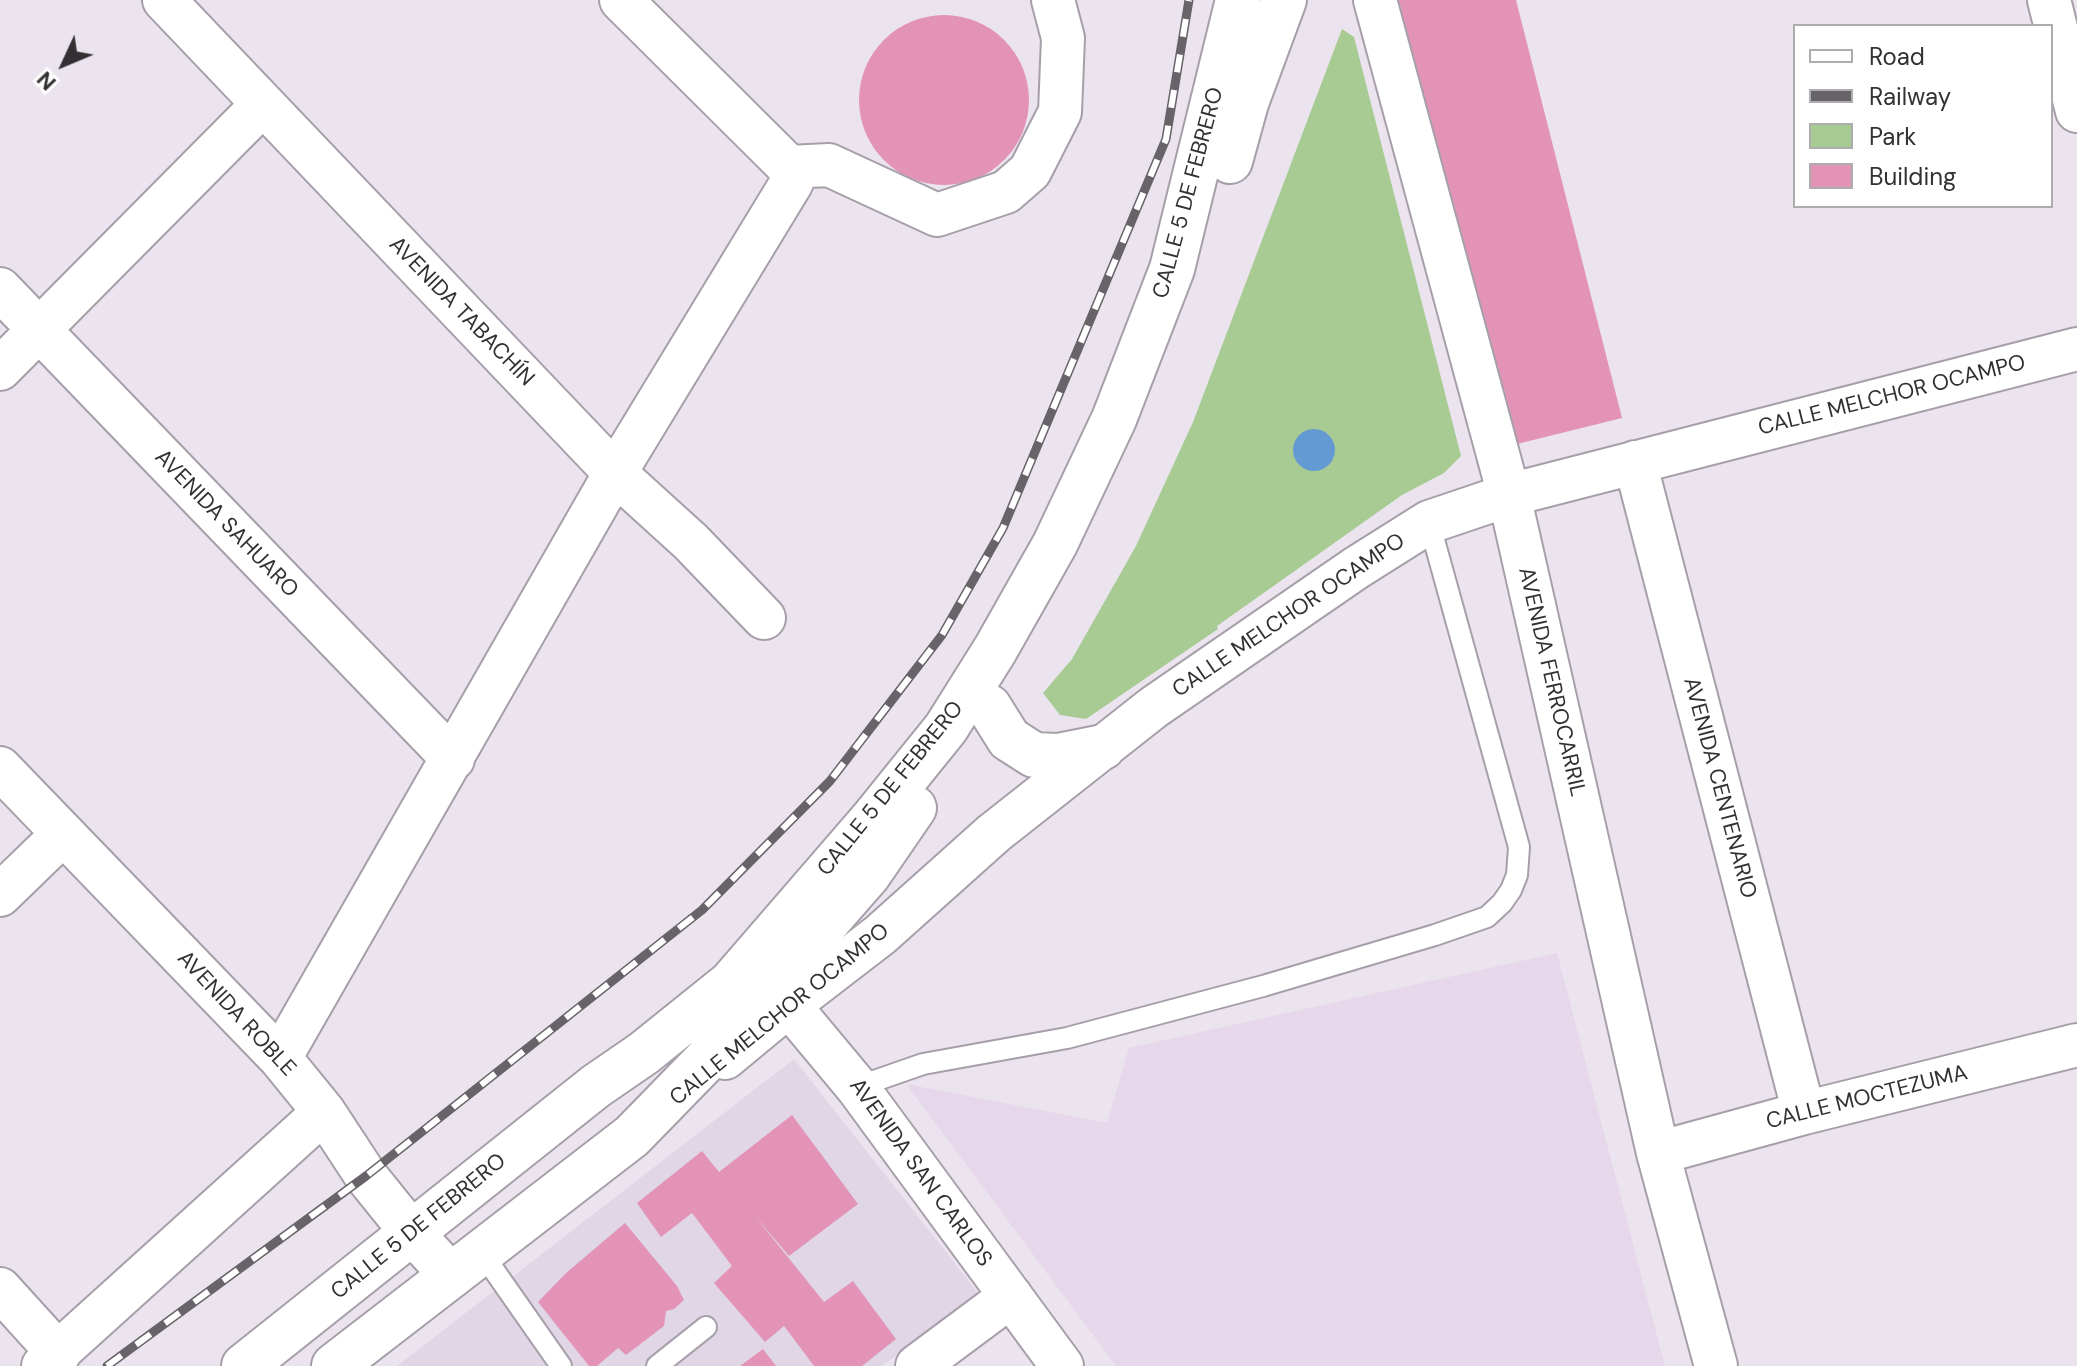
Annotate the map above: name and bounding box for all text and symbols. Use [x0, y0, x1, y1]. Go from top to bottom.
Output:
north arrow [24, 24, 104, 104]
legend [1793, 24, 2053, 208]
text: Road [1869, 41, 1925, 72]
text: N [30, 65, 62, 97]
text: Railway [1869, 81, 1951, 112]
street label: CALLE 5 DE FEBRERO [1148, 85, 1230, 301]
text: Park [1869, 121, 1916, 152]
text: Building [1869, 161, 1956, 192]
street label: AVENIDA TABACHÍN [383, 232, 539, 392]
street label: CALLE MELCHOR OCAMPO [1756, 350, 2028, 442]
street label: AVENIDA SAHUARO [149, 445, 303, 603]
street label: CALLE MELCHOR OCAMPO [1168, 528, 1410, 704]
street label: AVENIDA FERROCARRIL [1512, 565, 1590, 799]
street label: AVENIDA CENTENARIO [1677, 675, 1761, 901]
street label: CALLE 5 DE FEBRERO [812, 696, 970, 882]
street label: CALLE MELCHOR OCAMPO [665, 918, 895, 1112]
street label: AVENIDA ROBLE [171, 946, 301, 1082]
street label: CALLE MOCTEZUMA [1764, 1060, 1970, 1136]
street label: AVENIDA SAN CARLOS [843, 1074, 997, 1272]
street label: CALLE 5 DE FEBRERO [326, 1148, 512, 1306]

